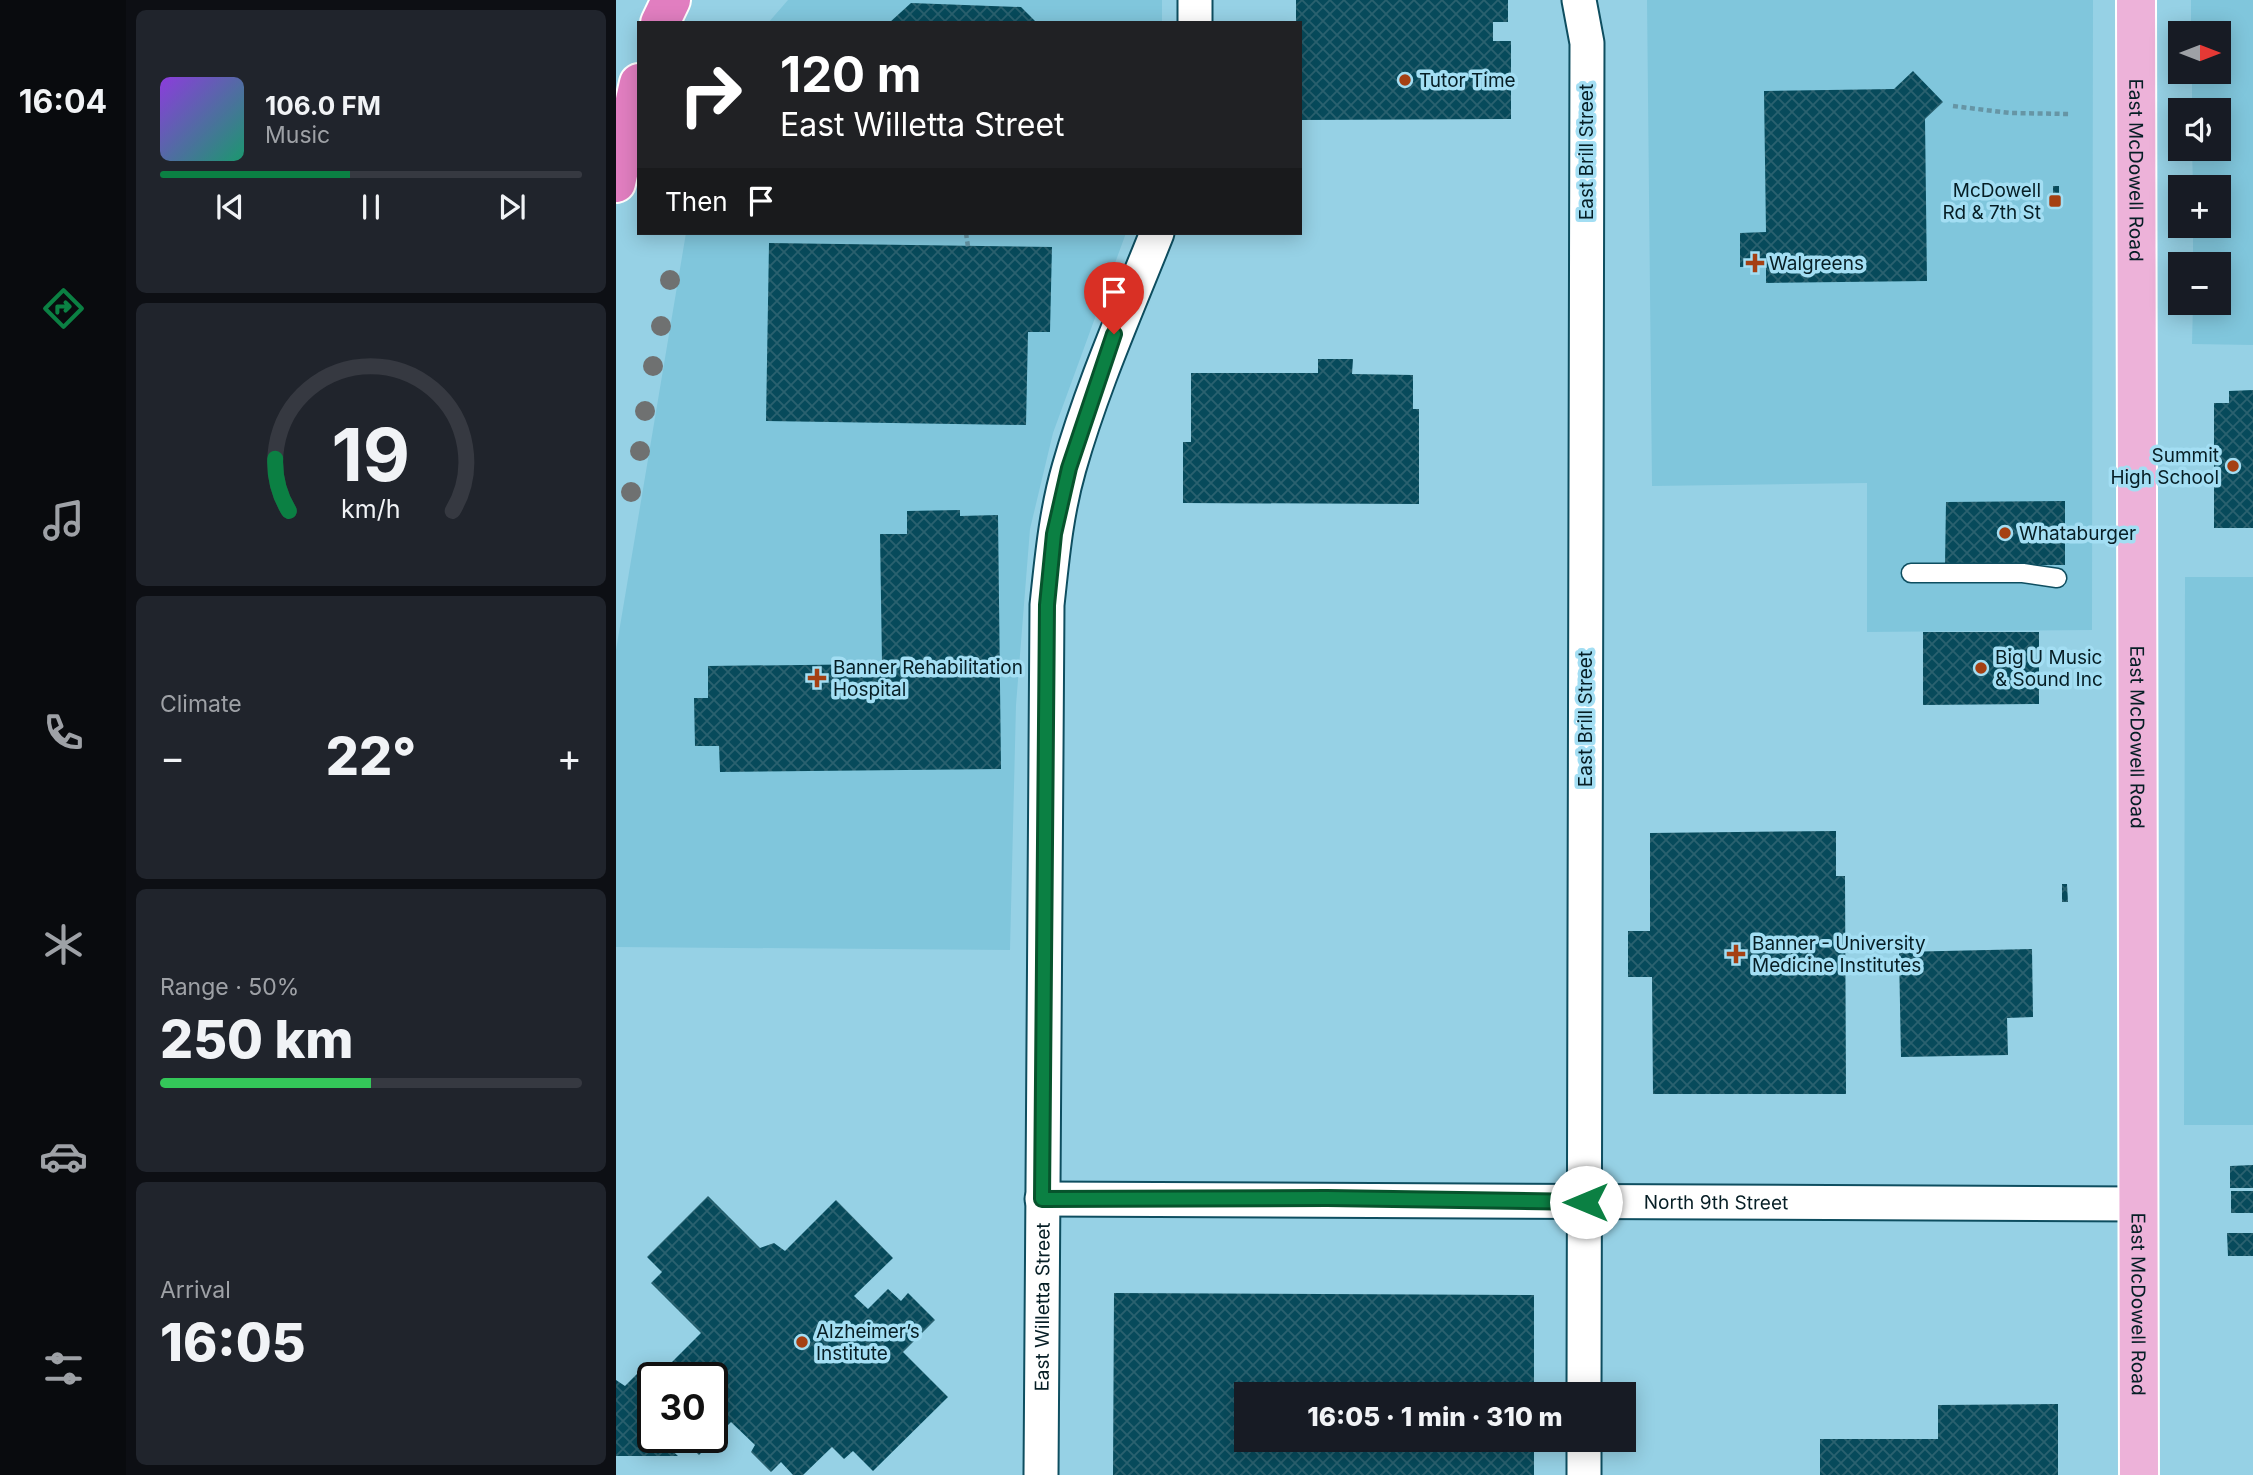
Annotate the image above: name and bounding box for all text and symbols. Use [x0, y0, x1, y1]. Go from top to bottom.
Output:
north arrow [2168, 21, 2231, 84]
map controls [2168, 21, 2231, 315]
text: 120 m [780, 45, 921, 104]
icon: right [665, 49, 756, 140]
place label: Tutor Time [1419, 69, 1516, 92]
marker: Tutor Time [1397, 72, 1413, 88]
street label: East McDowell Road [2125, 78, 2148, 262]
text: 16:04 [19, 82, 107, 121]
street label: East Brill Street [1575, 84, 1598, 220]
text: 106.0 FM [265, 90, 381, 121]
button: sound [2168, 98, 2231, 161]
text: East Willetta Street [780, 105, 1065, 144]
text: Music [265, 121, 330, 149]
button: + [2168, 175, 2231, 238]
place label: McDowell Rd & 7th St [1943, 179, 2041, 224]
icon: arrive [742, 182, 780, 220]
text: Then [665, 186, 728, 217]
icon: previous [211, 188, 249, 226]
icon: pause [352, 188, 390, 226]
icon: next [493, 188, 531, 226]
marker: McDowell Rd & 7th St [2047, 193, 2063, 209]
place label: Walgreens [1769, 252, 1864, 275]
button: − [2168, 252, 2231, 315]
marker: Walgreens [1747, 255, 1763, 271]
pin [1084, 262, 1144, 334]
icon: arrive [1095, 273, 1133, 311]
icon: directions [39, 284, 88, 333]
text: 19 [332, 410, 410, 499]
place label: Summit High School [2110, 444, 2219, 489]
marker: Summit High School [2225, 458, 2241, 474]
text: km/h [341, 493, 401, 523]
icon: music [39, 496, 88, 545]
place label: Whataburger [2019, 522, 2136, 545]
marker: Whataburger [1997, 525, 2013, 541]
street label: East McDowell Road [2126, 645, 2149, 829]
place label: Big U Music & Sound Inc [1995, 646, 2103, 691]
street label: East Brill Street [1574, 651, 1597, 787]
place label: Banner Rehabilitation Hospital [833, 656, 1023, 701]
marker: Big U Music & Sound Inc [1973, 660, 1989, 676]
marker: Banner Rehabilitation Hospital [807, 668, 827, 688]
text: Climate [160, 690, 242, 718]
icon: phone [39, 708, 88, 757]
text: 22° [326, 725, 416, 788]
text: − [160, 734, 185, 780]
text: + [557, 734, 582, 780]
icon: climate [39, 920, 88, 969]
place label: Banner - University Medicine Institutes [1752, 932, 1926, 977]
marker: Banner - University Medicine Institutes [1726, 944, 1746, 964]
text: Range · 50% [160, 973, 299, 1001]
text: 250 km [160, 1008, 353, 1071]
icon: car [39, 1132, 88, 1181]
position arrow [1549, 1165, 1623, 1239]
street label: North 9th Street [1644, 1190, 1788, 1214]
street label: East McDowell Road [2127, 1212, 2150, 1396]
street label: East Willetta Street [1030, 1222, 1054, 1392]
text: Arrival [160, 1276, 231, 1304]
text: 16:05 [160, 1311, 306, 1374]
place label: Alzheimer’s Institute [816, 1320, 920, 1365]
marker: Alzheimer’s Institute [794, 1334, 810, 1350]
icon: filters [39, 1344, 88, 1393]
speed limit sign: 30 [637, 1362, 728, 1453]
text: 16:05 · 1 min · 310 m [1307, 1401, 1563, 1432]

